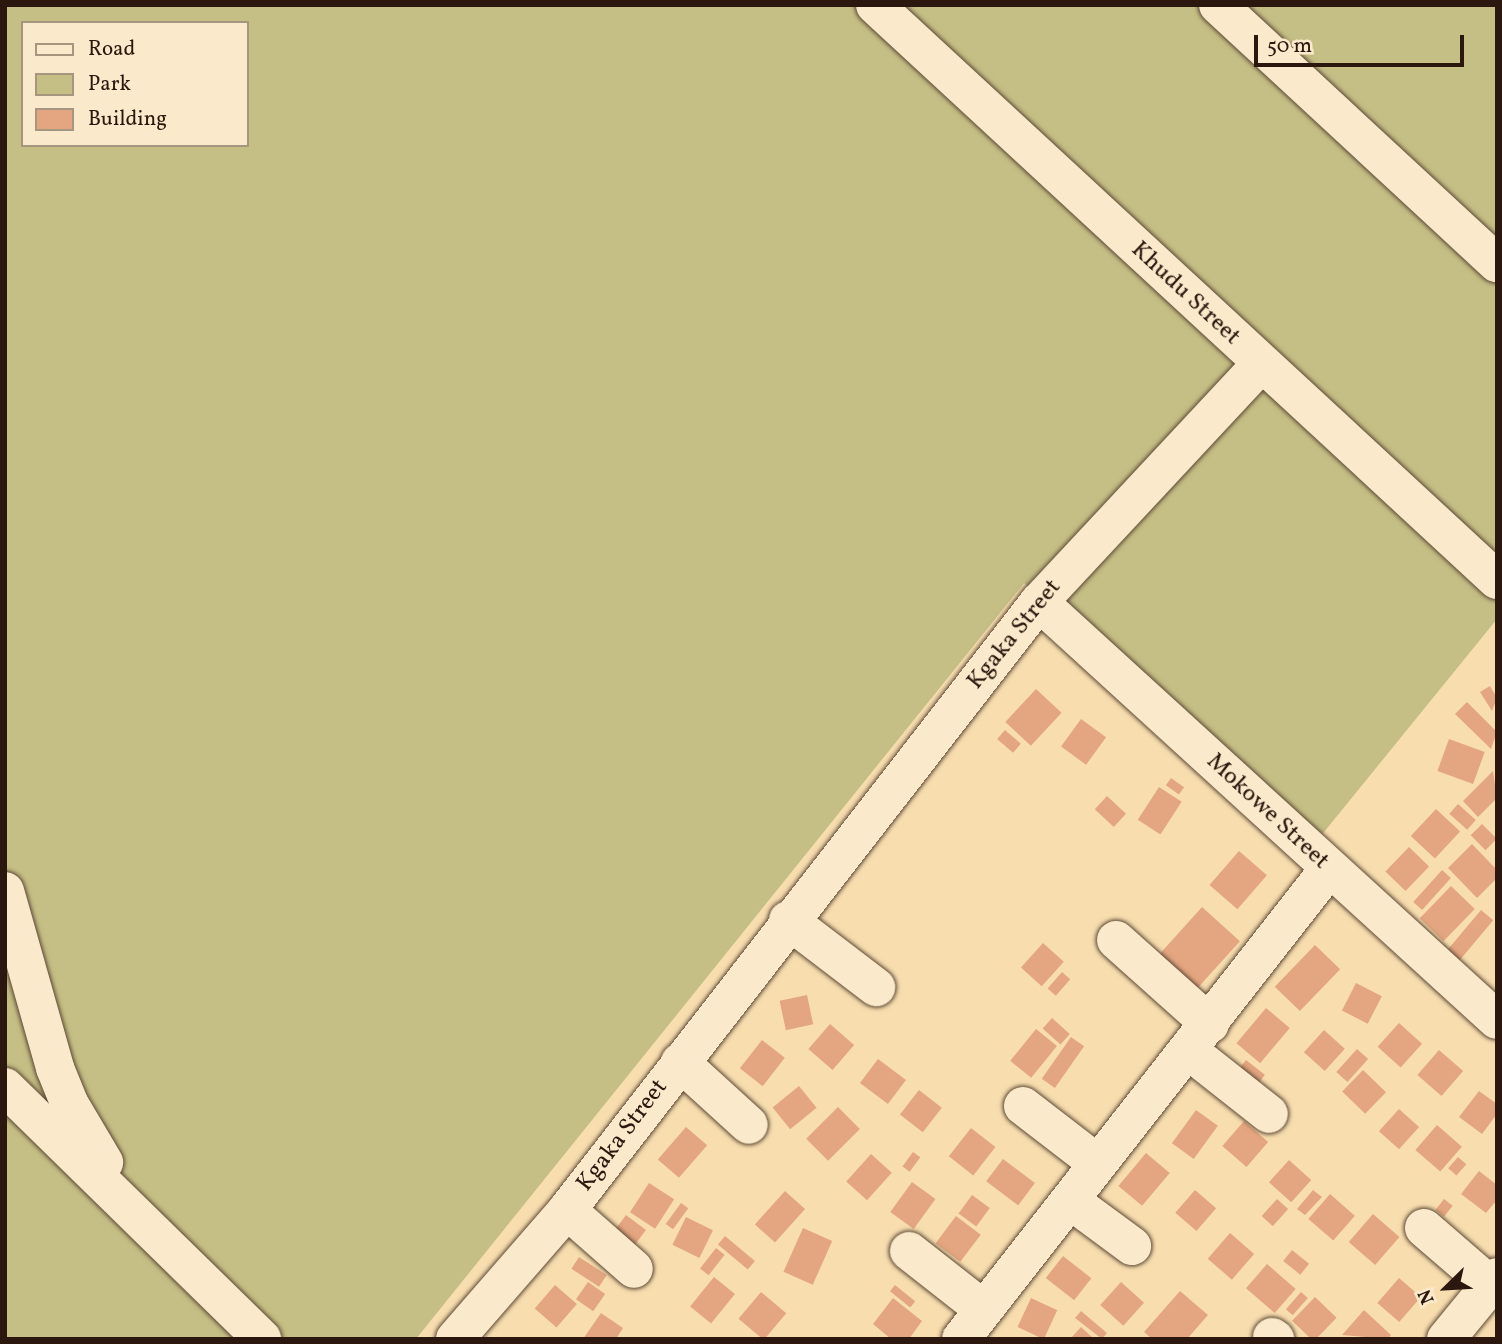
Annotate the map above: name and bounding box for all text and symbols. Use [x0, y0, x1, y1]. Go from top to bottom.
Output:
legend [21, 21, 248, 147]
scale bar [1257, 21, 1467, 65]
text: 50 m [1267, 32, 1312, 61]
text: Road [88, 35, 135, 64]
text: Park [88, 70, 131, 99]
text: Building [88, 105, 167, 134]
street label: Khudu Street [1124, 236, 1246, 352]
street label: Kgaka Street [962, 574, 1068, 696]
street label: Mokowe Street [1200, 748, 1334, 876]
street label: Kgaka Street [571, 1074, 675, 1198]
north arrow [1411, 1253, 1481, 1323]
text: N [1412, 1285, 1442, 1308]

